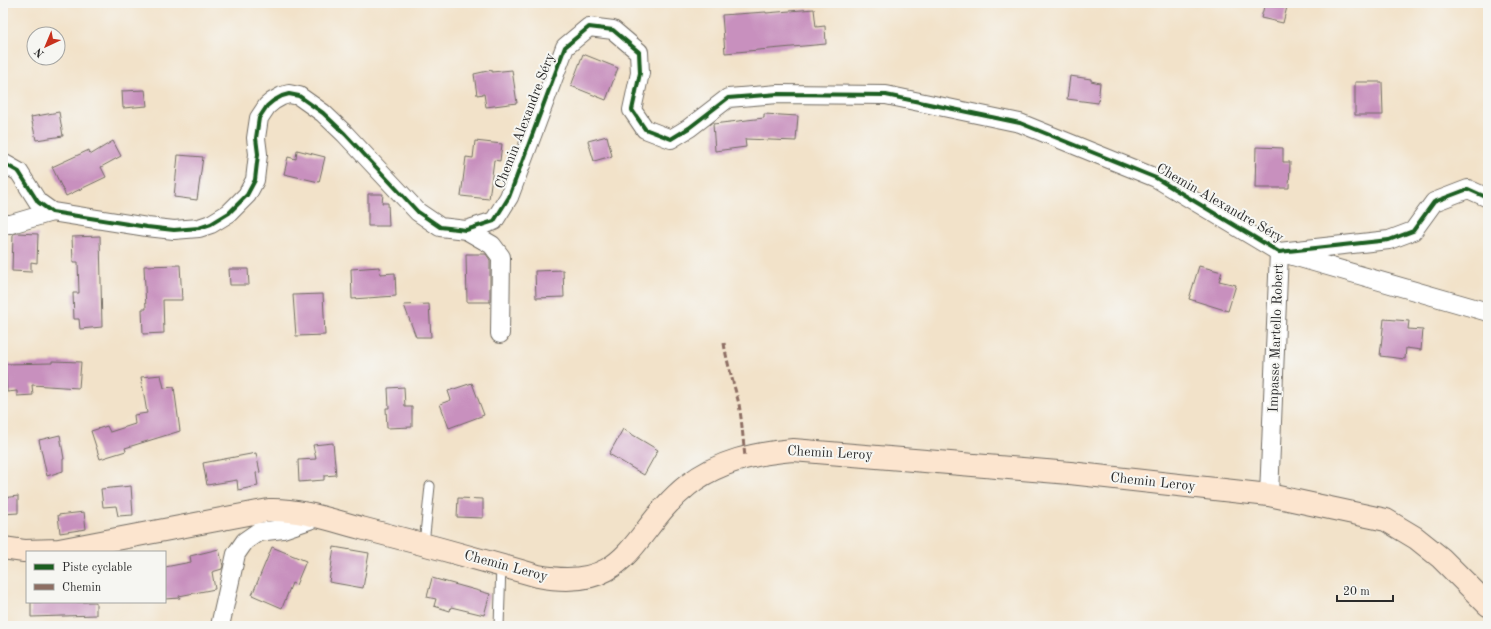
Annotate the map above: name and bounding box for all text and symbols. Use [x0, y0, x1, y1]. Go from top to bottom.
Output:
north arrow [26, 26, 66, 66]
text: N [33, 45, 47, 59]
street label: Chemin Alexandre Séry [493, 51, 558, 191]
street label: Chemin Alexandre Séry [1154, 161, 1286, 245]
street label: Impasse Martello Robert [1266, 263, 1286, 413]
street label: Chemin Leroy [787, 444, 874, 462]
street label: Chemin Leroy [1110, 471, 1197, 494]
street label: Chemin Leroy [463, 548, 550, 584]
legend [26, 551, 166, 603]
text: Piste cyclable [62, 562, 132, 574]
scale bar [1337, 577, 1393, 603]
text: Chemin [62, 582, 102, 594]
text: 20 m [1343, 586, 1370, 598]

